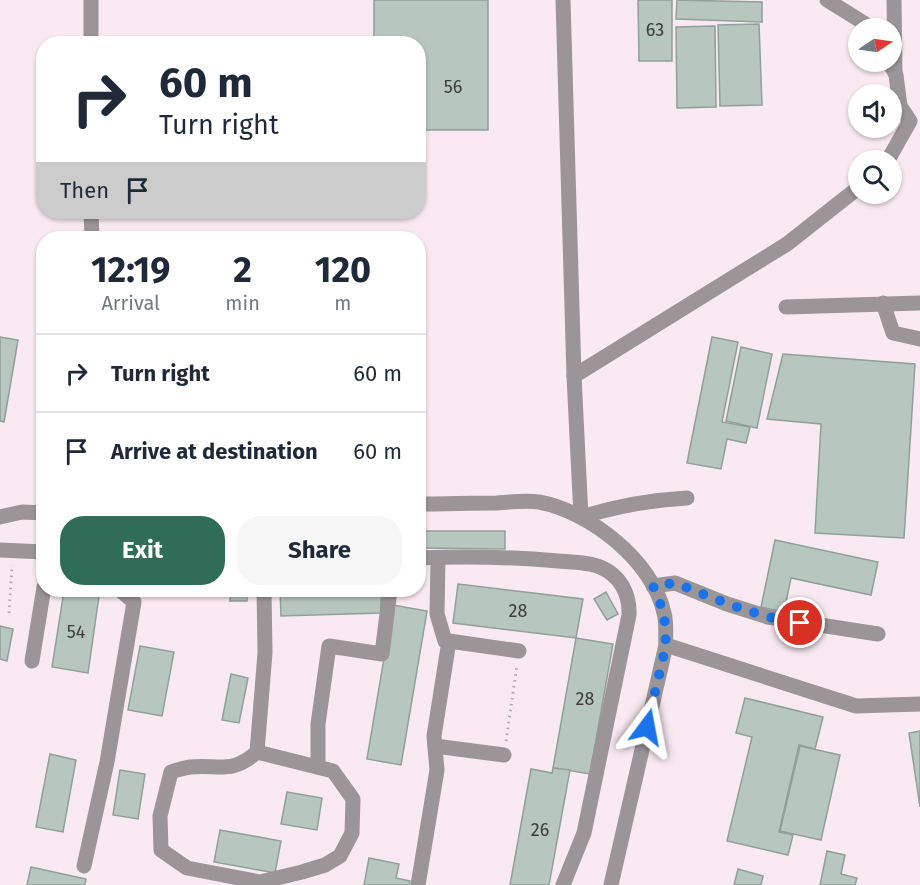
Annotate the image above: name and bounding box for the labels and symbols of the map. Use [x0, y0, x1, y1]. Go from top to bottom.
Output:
north arrow [848, 18, 902, 72]
house number: 63 [646, 19, 664, 41]
house number: 56 [444, 76, 462, 98]
pin [774, 597, 825, 648]
house number: 28 [509, 600, 527, 622]
house number: 54 [67, 621, 86, 643]
house number: 28 [576, 688, 594, 710]
position arrow [615, 695, 679, 759]
house number: 26 [531, 819, 549, 841]

